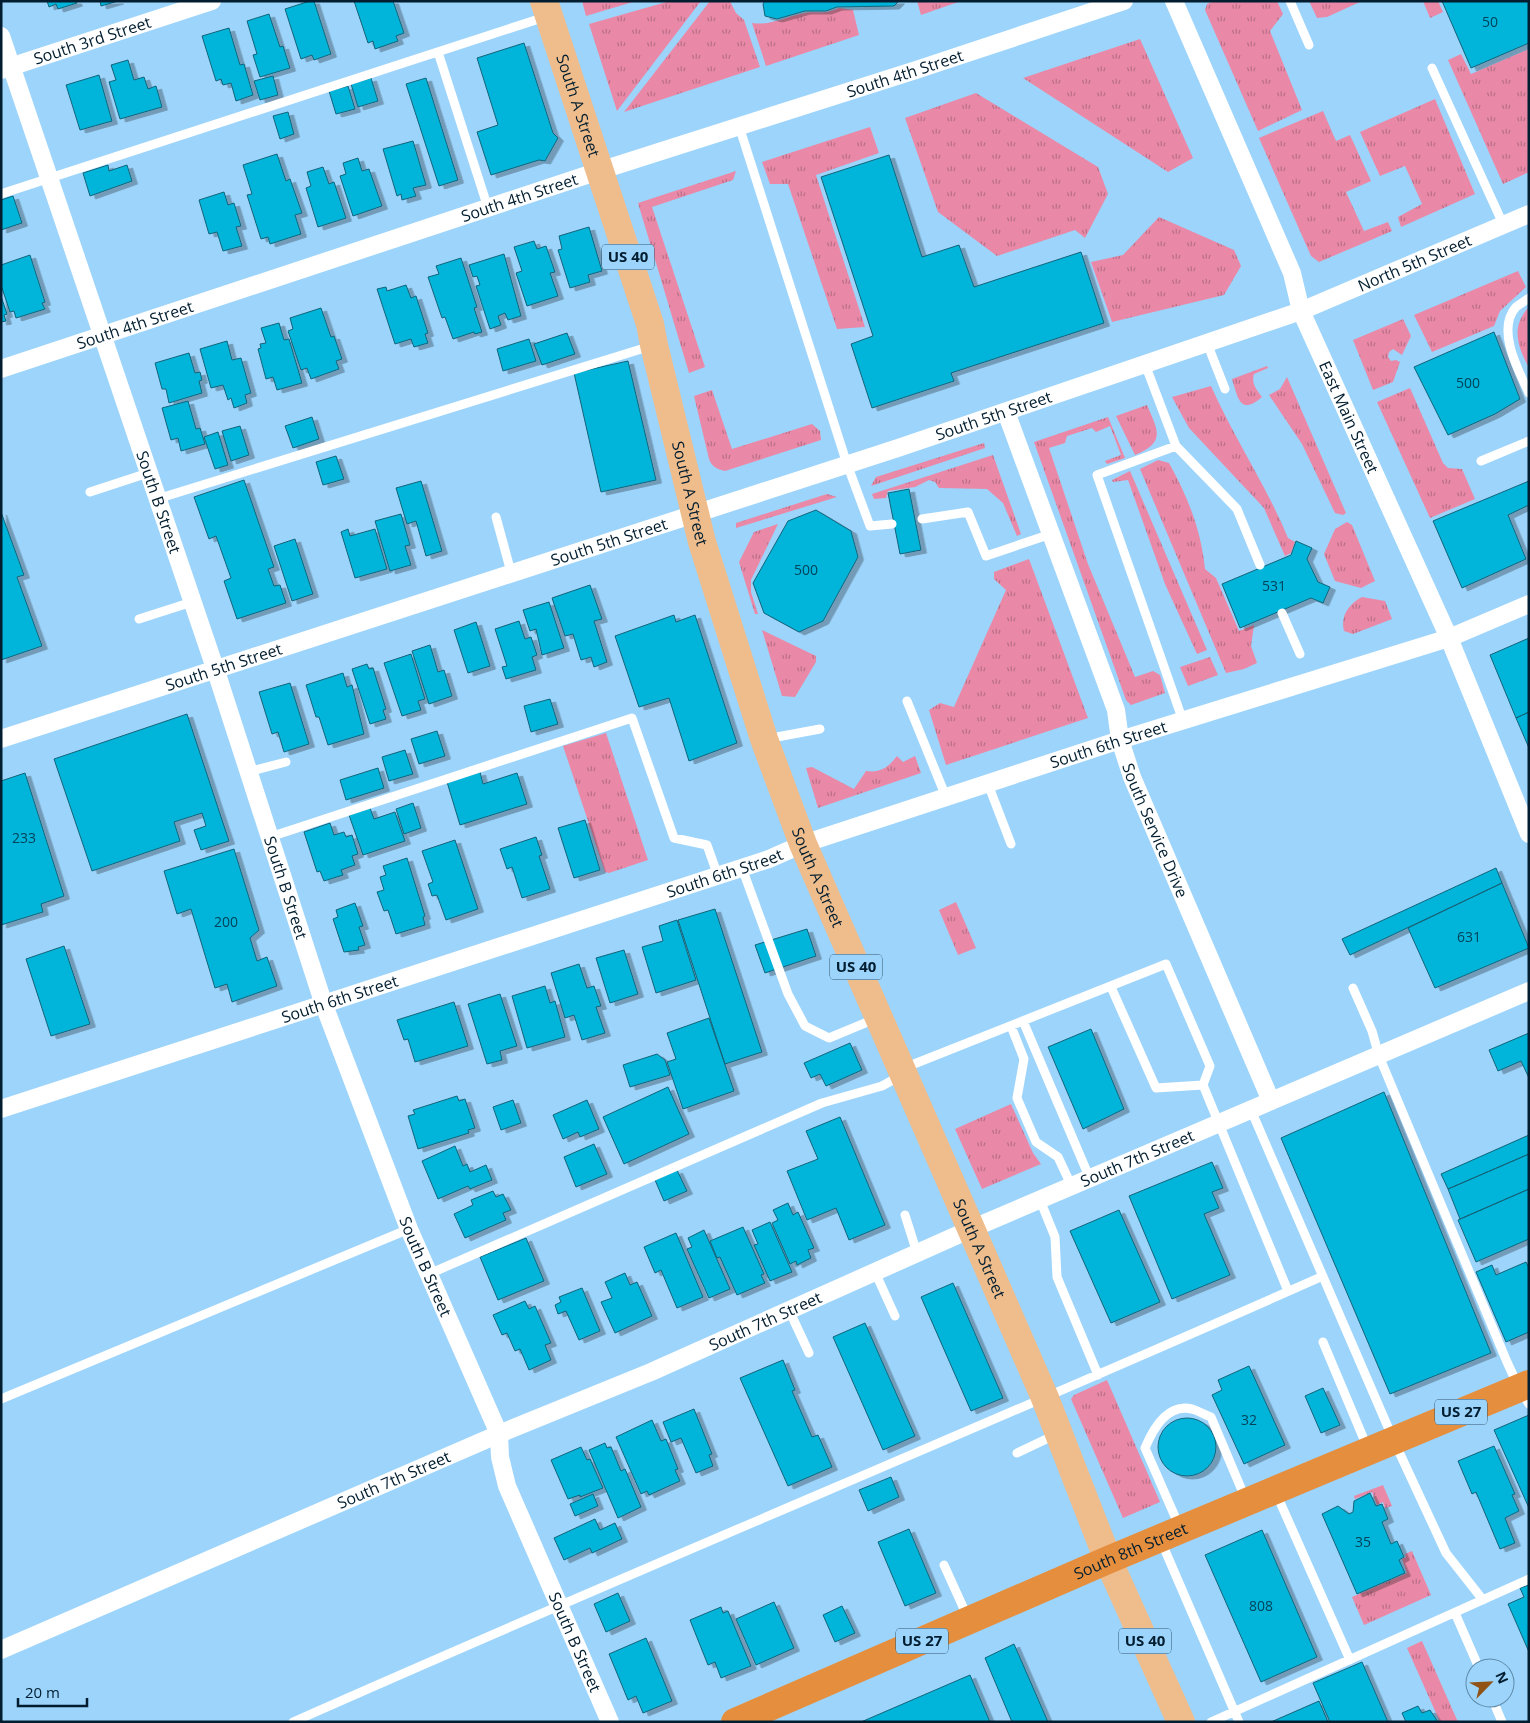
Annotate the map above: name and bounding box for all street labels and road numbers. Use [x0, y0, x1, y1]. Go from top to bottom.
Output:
street label: South 3rd Street [31, 11, 154, 70]
street label: South 4th Street [844, 44, 966, 102]
street label: South A Street [551, 51, 606, 160]
street label: South 4th Street [458, 168, 581, 227]
street label: North 5th Street [1354, 229, 1475, 297]
road number: US 40 [602, 244, 654, 270]
street label: South 4th Street [74, 295, 196, 354]
street label: East Main Street [1314, 357, 1384, 477]
street label: South 5th Street [933, 385, 1055, 445]
street label: South A Street [667, 439, 714, 549]
street label: South B Street [131, 448, 186, 557]
street label: South 5th Street [548, 513, 670, 571]
street label: South 5th Street [162, 638, 285, 696]
street label: South 6th Street [1047, 715, 1170, 773]
street label: South Service Drive [1117, 760, 1193, 901]
street label: South A Street [787, 824, 849, 931]
street label: South B Street [259, 833, 313, 942]
street label: South 6th Street [663, 843, 787, 903]
road number: US 40 [830, 954, 882, 980]
street label: South 6th Street [278, 969, 401, 1028]
street label: South 7th Street [1077, 1124, 1197, 1192]
street label: South A Street [948, 1195, 1011, 1302]
street label: South B Street [394, 1213, 457, 1320]
street label: South 7th Street [705, 1286, 825, 1356]
road number: US 27 [1435, 1400, 1487, 1424]
street label: South 7th Street [334, 1445, 454, 1514]
street label: South 8th Street [1070, 1517, 1191, 1585]
street label: South B Street [544, 1589, 607, 1696]
road number: US 27 [896, 1628, 948, 1654]
road number: US 40 [1119, 1628, 1171, 1654]

